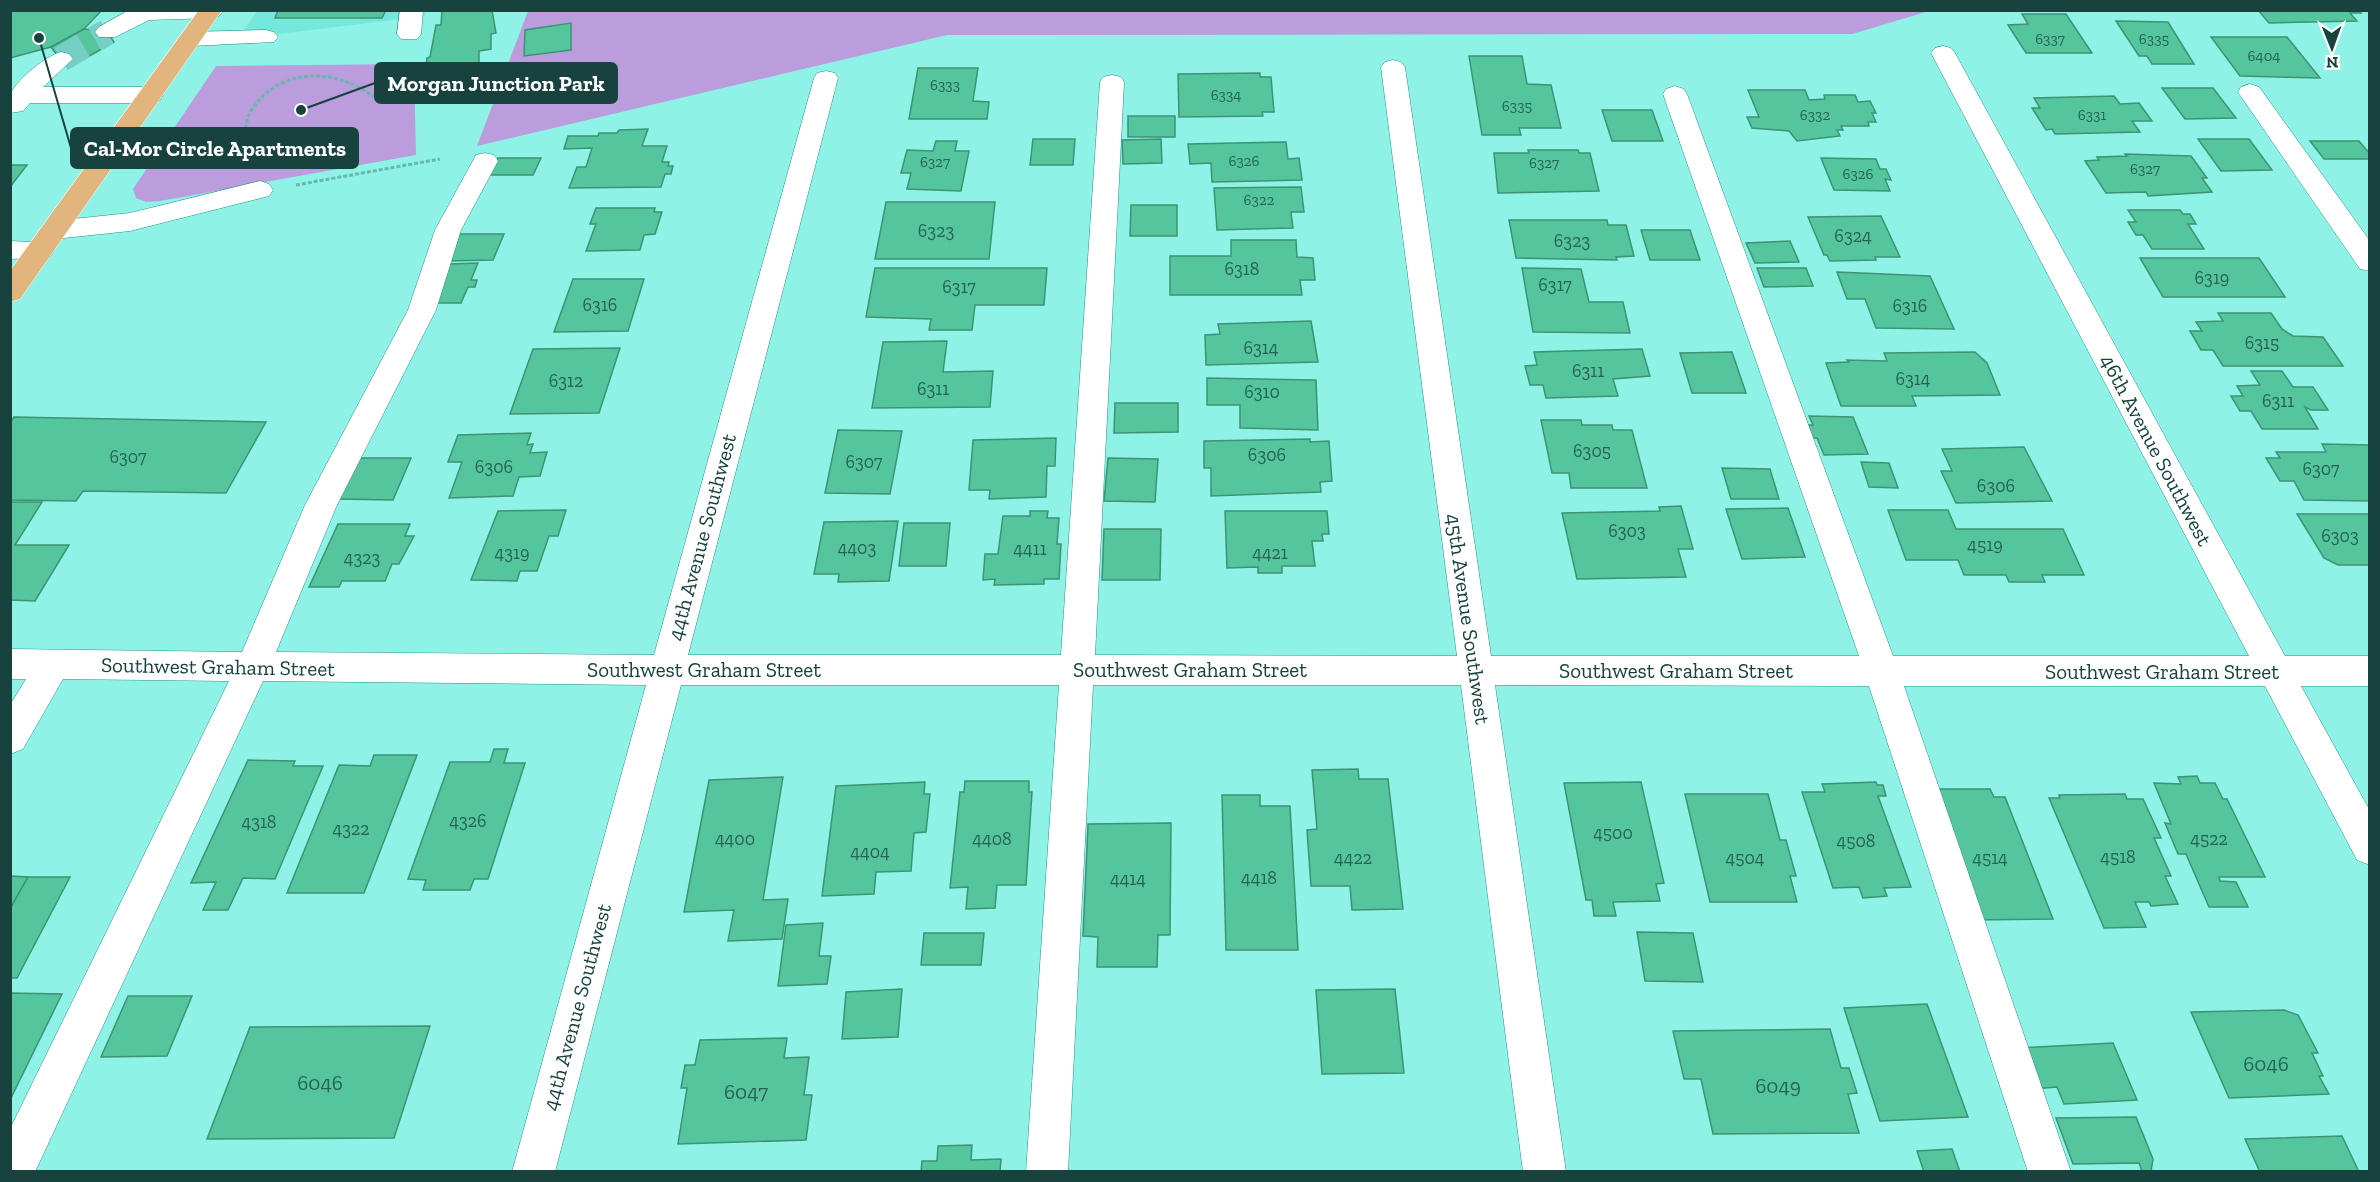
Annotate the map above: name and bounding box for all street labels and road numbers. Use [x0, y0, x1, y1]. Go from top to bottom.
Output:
street label: 46th Avenue Southwest [2095, 350, 2218, 550]
street label: 44th Avenue Southwest [662, 431, 741, 643]
street label: 45th Avenue Southwest [1441, 512, 1496, 726]
street label: Southwest Graham Street [101, 652, 335, 681]
street label: Southwest Graham Street [587, 657, 821, 682]
street label: Southwest Graham Street [1073, 657, 1307, 682]
street label: Southwest Graham Street [1559, 658, 1793, 683]
street label: Southwest Graham Street [2045, 659, 2279, 684]
street label: 44th Avenue Southwest [537, 901, 616, 1113]

